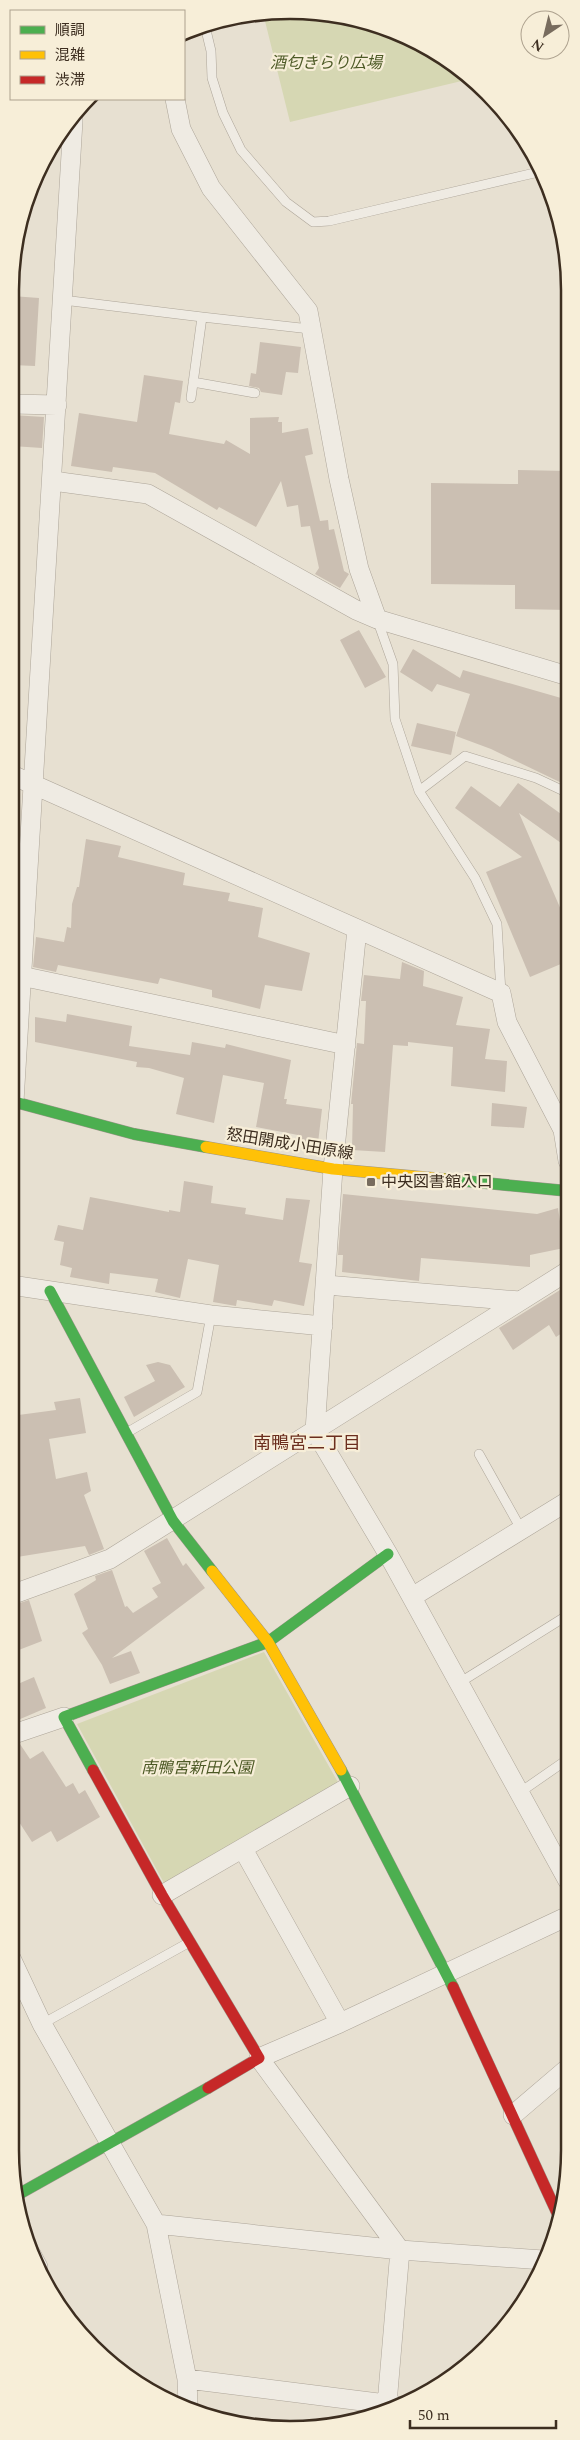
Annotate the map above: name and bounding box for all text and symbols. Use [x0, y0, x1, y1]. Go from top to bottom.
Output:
legend [10, 10, 185, 100]
north arrow [520, 10, 570, 60]
text: 順調 [55, 19, 85, 42]
text: N [527, 33, 549, 57]
text: 混雑 [55, 44, 85, 67]
park label: 酒匂きらり広場 [270, 51, 384, 75]
text: 渋滞 [55, 69, 85, 92]
street label: 怒田開成小田原線 [225, 1122, 355, 1166]
place label: 中央図書館入口 [381, 1170, 493, 1194]
marker: 中央図書館入口 [365, 1176, 377, 1188]
district label: 南鴨宮二丁目 [253, 1430, 361, 1457]
park label: 南鴨宮新田公園 [141, 1756, 255, 1780]
scale bar [410, 2398, 556, 2430]
text: 50 m [418, 2404, 450, 2427]

